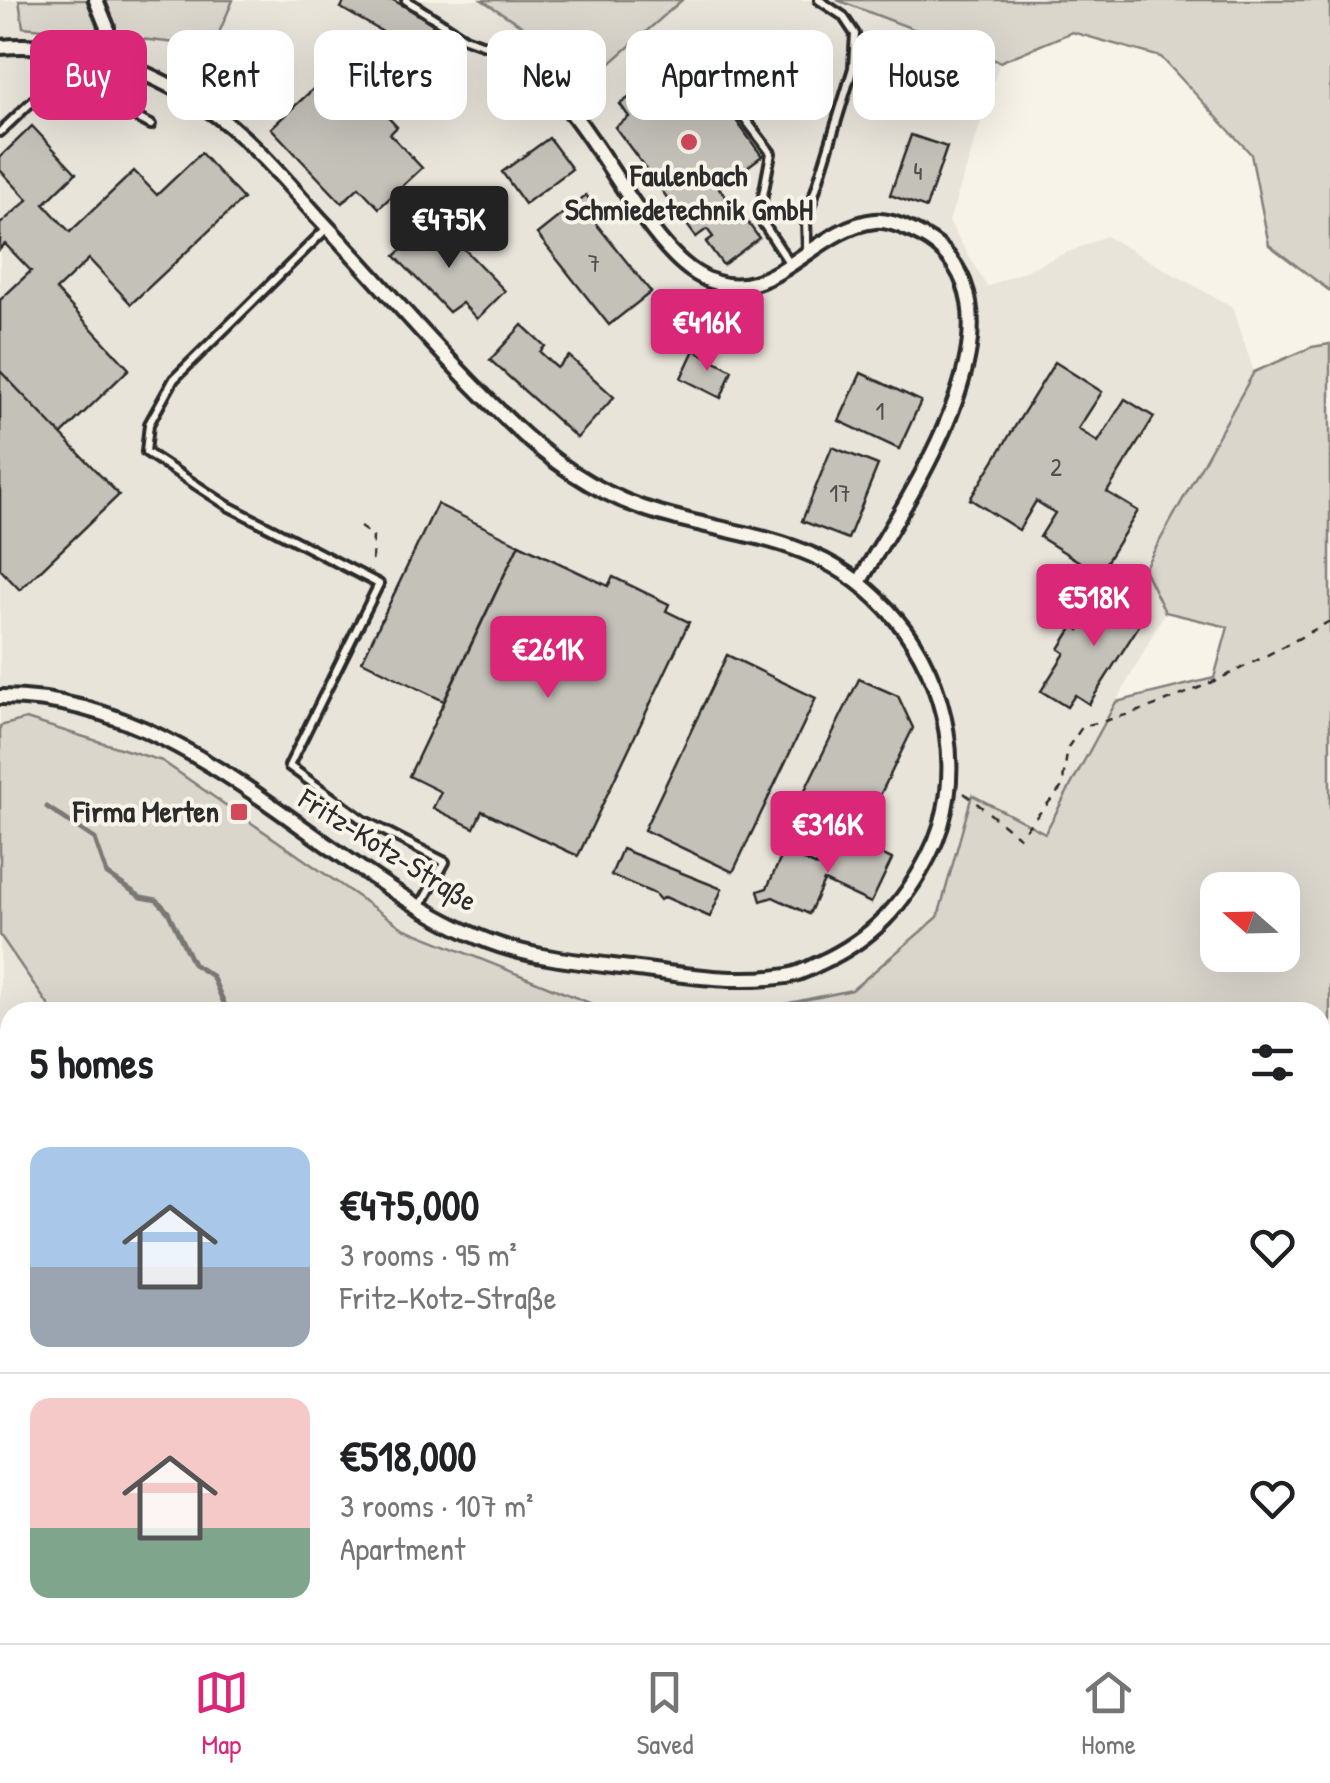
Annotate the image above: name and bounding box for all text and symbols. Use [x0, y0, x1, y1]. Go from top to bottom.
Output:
chip: Buy [30, 30, 147, 120]
chip: Rent [167, 30, 294, 120]
chip: Filters [314, 30, 467, 120]
chip: New [487, 30, 606, 120]
chip: Apartment [626, 30, 833, 120]
chip: House [853, 30, 995, 120]
marker: Faulenbach Schmiedetechnik GmbH [678, 131, 700, 153]
house number: 4 [913, 154, 923, 188]
place label: Faulenbach Schmiedetechnik GmbH [565, 155, 813, 229]
pin: €475K [379, 186, 519, 271]
text: €475K [412, 197, 486, 240]
house number: 7 [588, 246, 600, 280]
pin: €416K [637, 289, 777, 374]
text: €416K [673, 300, 741, 343]
house number: 1 [875, 394, 885, 428]
house number: 2 [1050, 450, 1062, 484]
house number: 17 [829, 476, 851, 510]
pin: €518K [1024, 564, 1164, 649]
text: €518K [1058, 575, 1130, 618]
pin: €261K [478, 616, 618, 701]
text: €261K [512, 627, 584, 670]
street label: Fritz-Kotz-Straße [291, 778, 485, 920]
place label: Firma Merten [72, 791, 219, 831]
pin: €316K [758, 791, 898, 876]
marker: Firma Merten [228, 801, 250, 823]
text: €316K [793, 802, 863, 845]
north arrow [1200, 872, 1300, 972]
map controls [1200, 872, 1300, 972]
text: 5 homes [30, 1034, 153, 1091]
icon: filters [1245, 1035, 1300, 1090]
text: €475,000 [340, 1176, 479, 1233]
icon: home [110, 1187, 230, 1307]
icon: heart [1245, 1220, 1300, 1275]
text: 3 rooms · 95 m² [340, 1233, 517, 1276]
text: Fritz-Kotz-Straße [340, 1276, 557, 1319]
text: €518,000 [340, 1427, 476, 1484]
icon: home [110, 1438, 230, 1558]
icon: heart [1245, 1471, 1300, 1526]
text: 3 rooms · 107 m² [340, 1484, 533, 1527]
text: Apartment [340, 1527, 465, 1570]
tab: Map [194, 1665, 249, 1763]
tab: Saved [636, 1665, 694, 1763]
tab: Home [1081, 1665, 1136, 1763]

